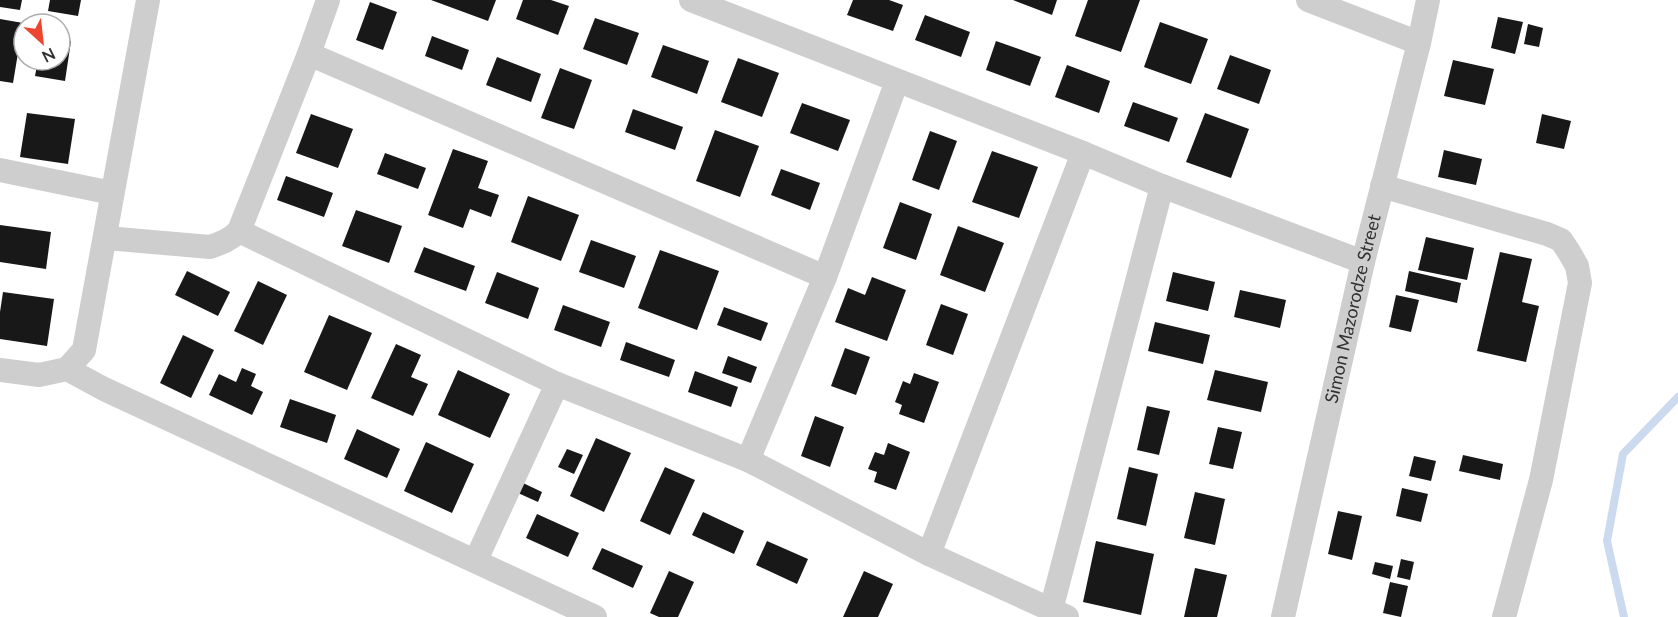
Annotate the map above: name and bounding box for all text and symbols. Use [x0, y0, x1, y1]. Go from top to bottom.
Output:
north arrow [12, 12, 72, 72]
text: N [39, 45, 59, 67]
street label: Simon Mazorodze Street [1320, 211, 1385, 405]

